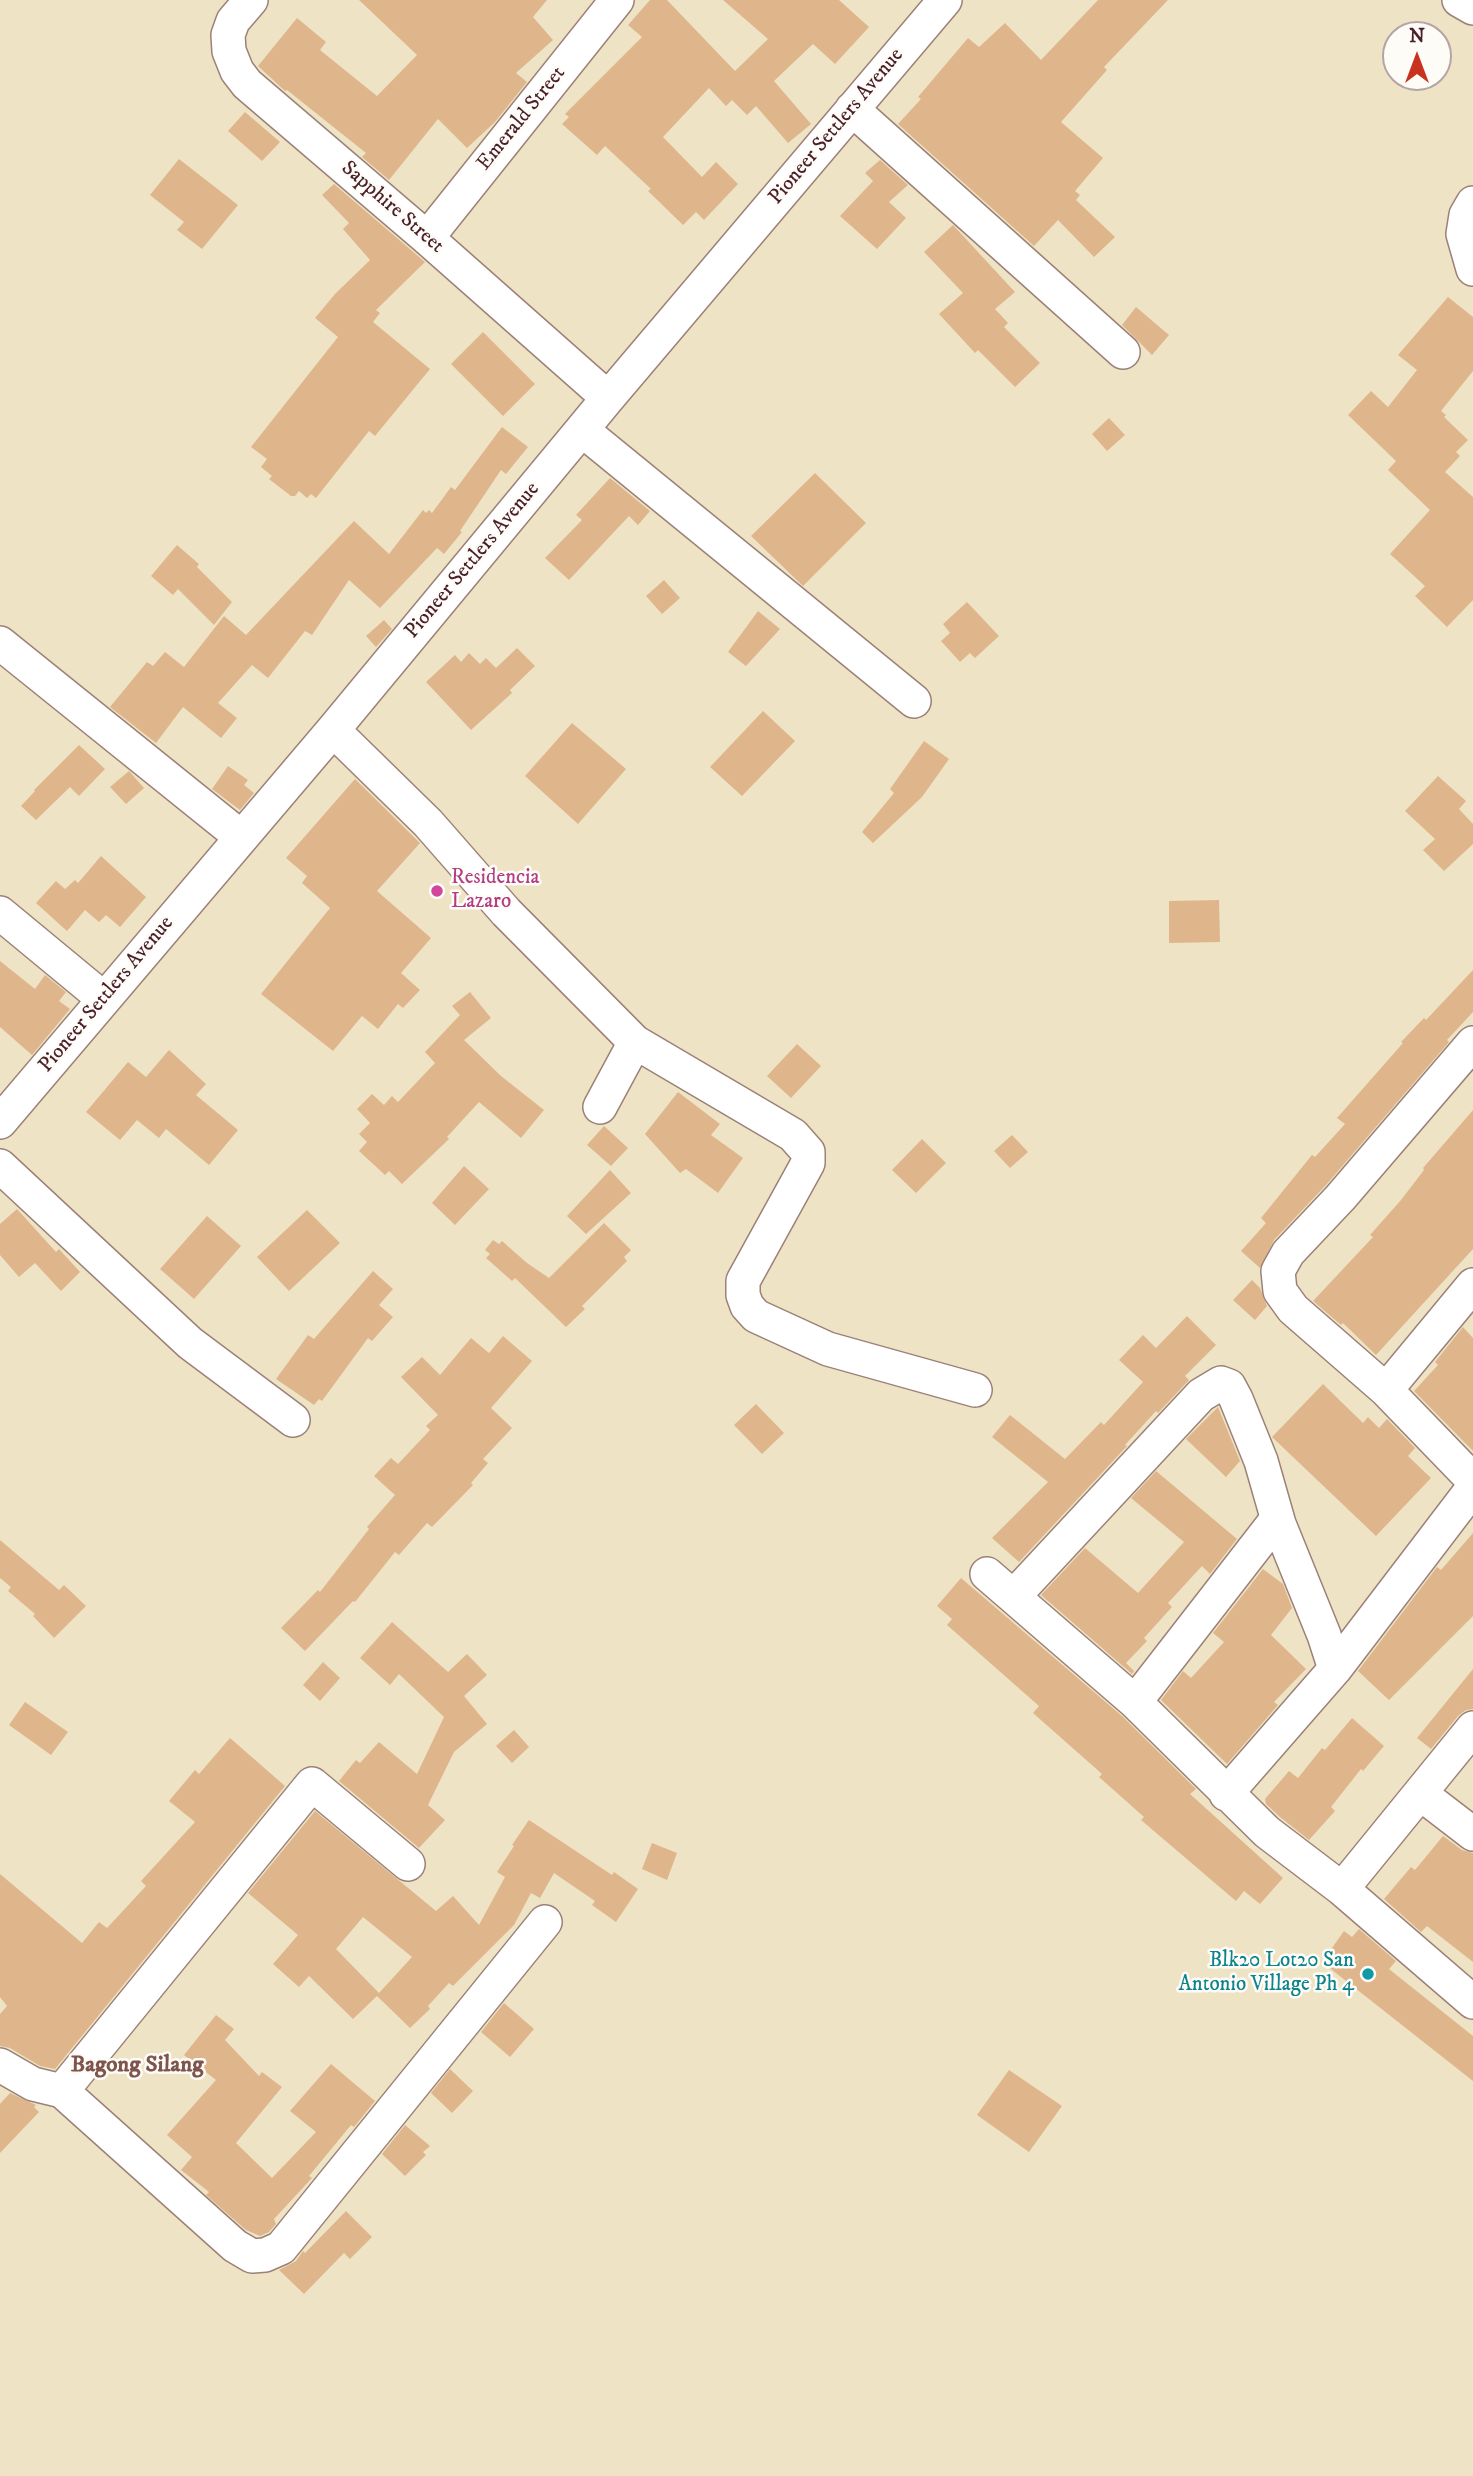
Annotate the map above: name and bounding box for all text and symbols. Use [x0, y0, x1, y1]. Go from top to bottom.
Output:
north arrow [1382, 21, 1452, 91]
text: N [1409, 25, 1425, 48]
street label: Pioneer Settlers Avenue [764, 44, 910, 210]
street label: Emerald Street [472, 62, 572, 176]
street label: Sapphire Street [335, 156, 449, 260]
street label: Pioneer Settlers Avenue [400, 478, 546, 644]
place label: Residencia Lazaro [451, 866, 539, 916]
marker: Residencia Lazaro [429, 883, 445, 899]
street label: Pioneer Settlers Avenue [34, 912, 180, 1078]
place label: Blk20 Lot20 San Antonio Village Ph 4 [1178, 1949, 1354, 1999]
marker: Blk20 Lot20 San Antonio Village Ph 4 [1360, 1966, 1376, 1982]
district label: Bagong Silang [71, 2052, 203, 2080]

